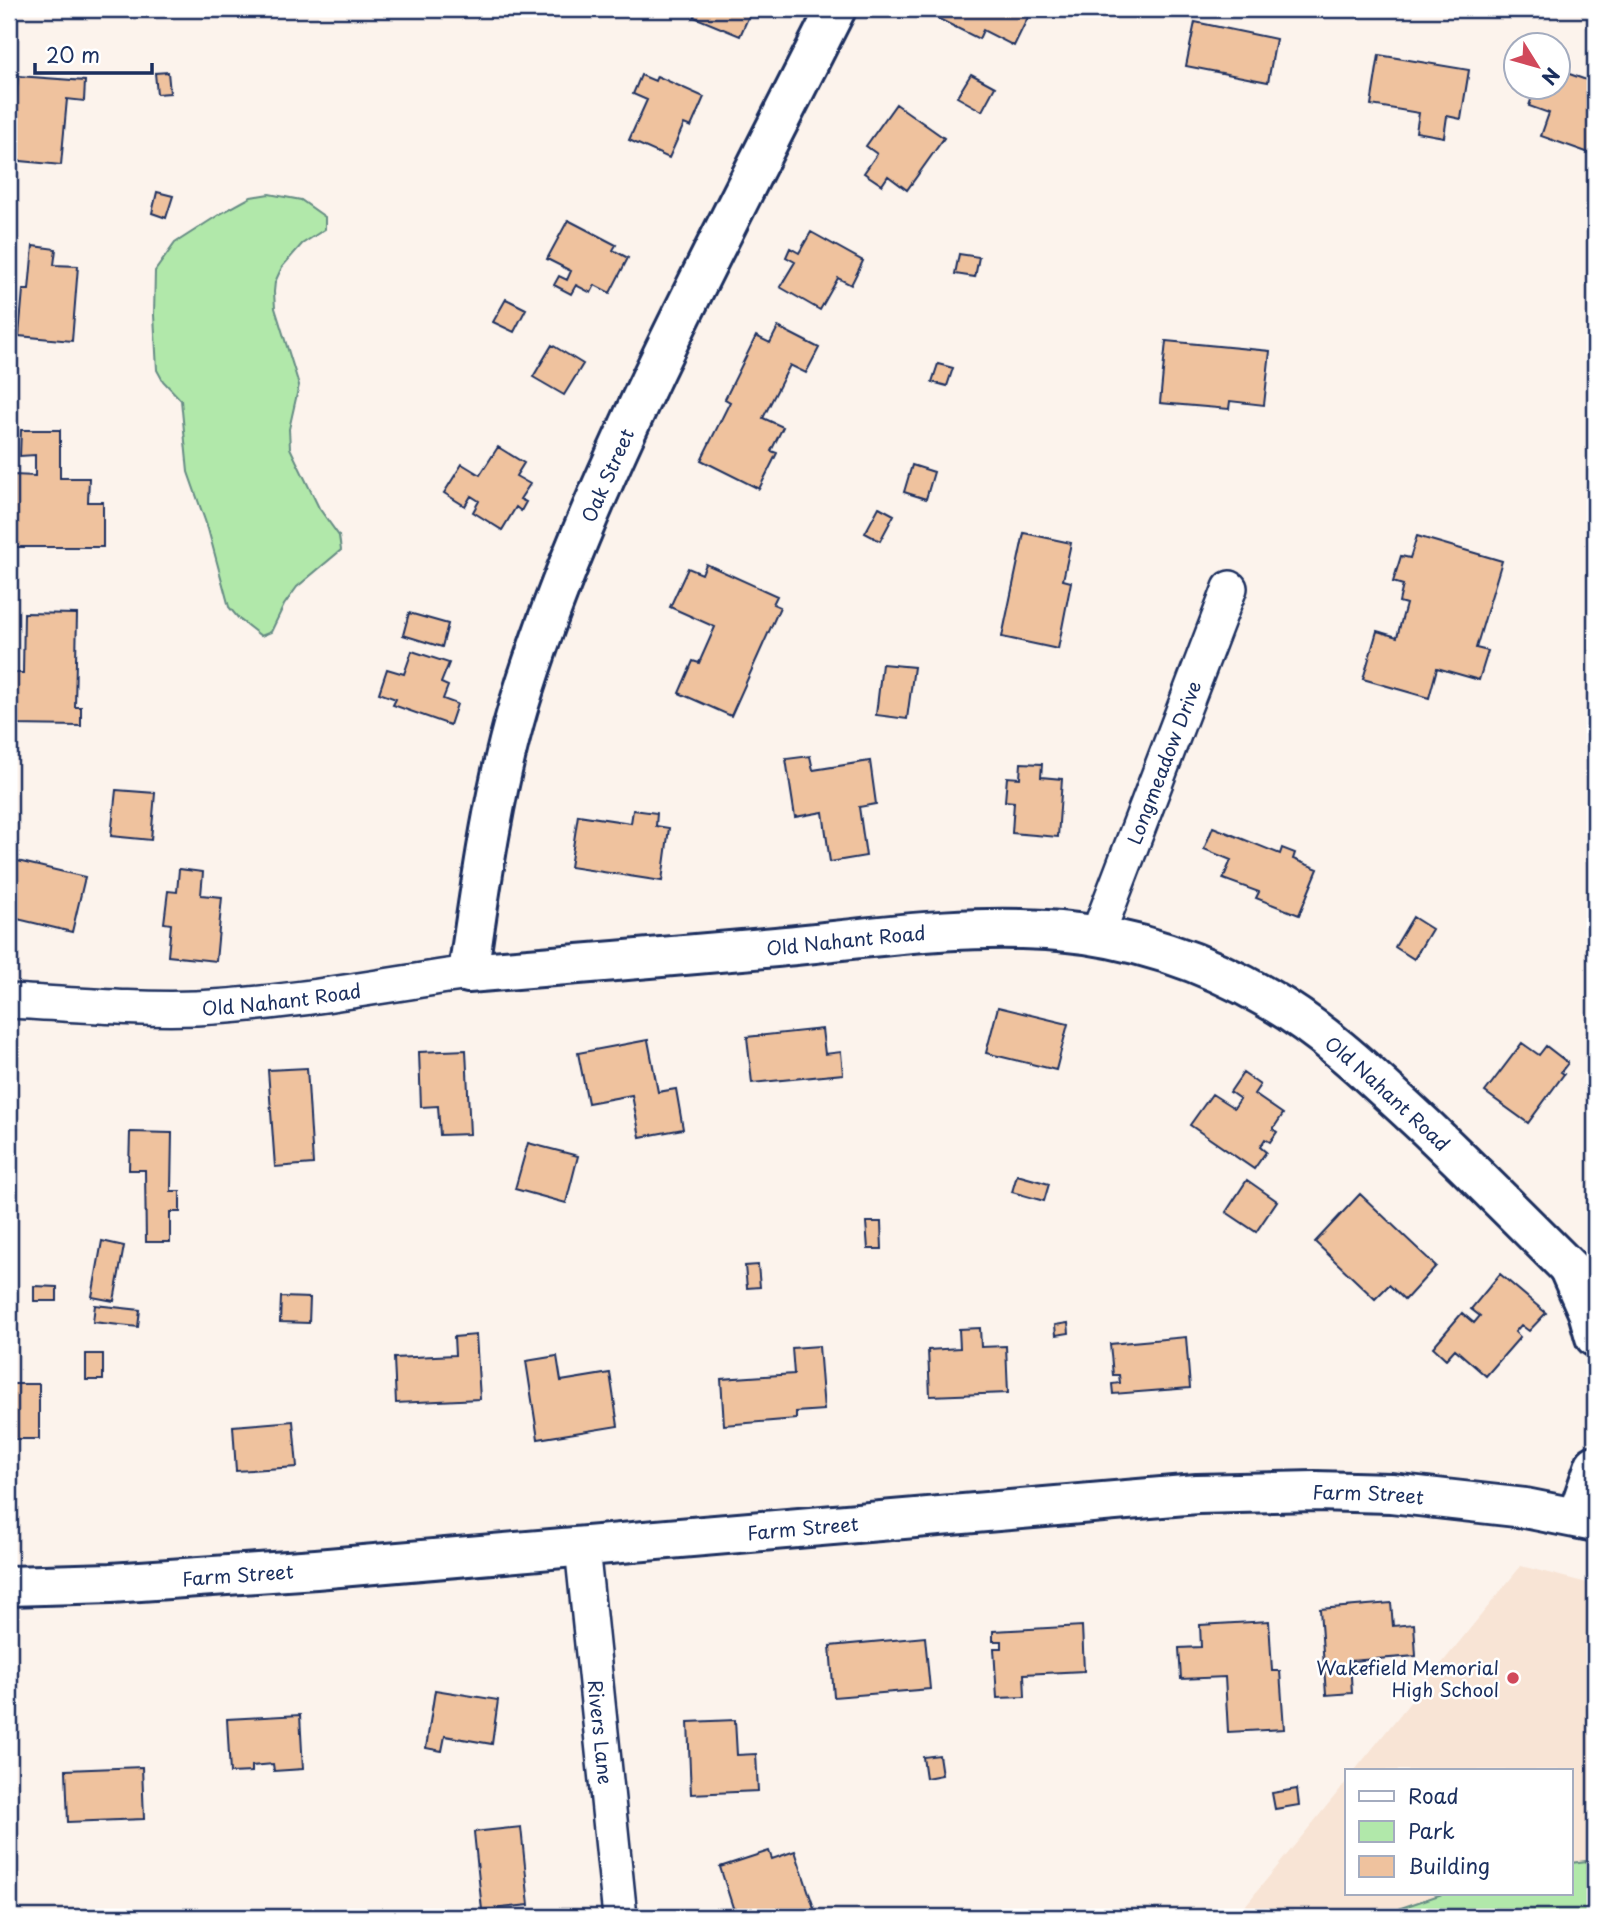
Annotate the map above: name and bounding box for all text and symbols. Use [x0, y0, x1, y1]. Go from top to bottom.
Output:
scale bar [35, 32, 152, 76]
north arrow [1502, 32, 1572, 102]
text: 20 m [46, 38, 100, 70]
text: N [1536, 62, 1567, 91]
street label: Oak Street [574, 423, 640, 526]
street label: Longmeadow Drive [1119, 676, 1207, 848]
street label: Old Nahant Road [765, 918, 926, 962]
street label: Old Nahant Road [201, 976, 363, 1022]
street label: Old Nahant Road [1319, 1029, 1456, 1157]
street label: Farm Street [1312, 1477, 1426, 1511]
street label: Farm Street [746, 1509, 860, 1546]
street label: Farm Street [181, 1557, 295, 1592]
place label: Wakefield Memorial High School [1316, 1653, 1499, 1703]
marker: Wakefield Memorial High School [1505, 1670, 1521, 1686]
street label: Rivers Lane [582, 1678, 620, 1786]
legend [1345, 1769, 1572, 1895]
text: Road [1408, 1779, 1459, 1811]
text: Park [1408, 1814, 1455, 1846]
text: Building [1408, 1849, 1490, 1881]

